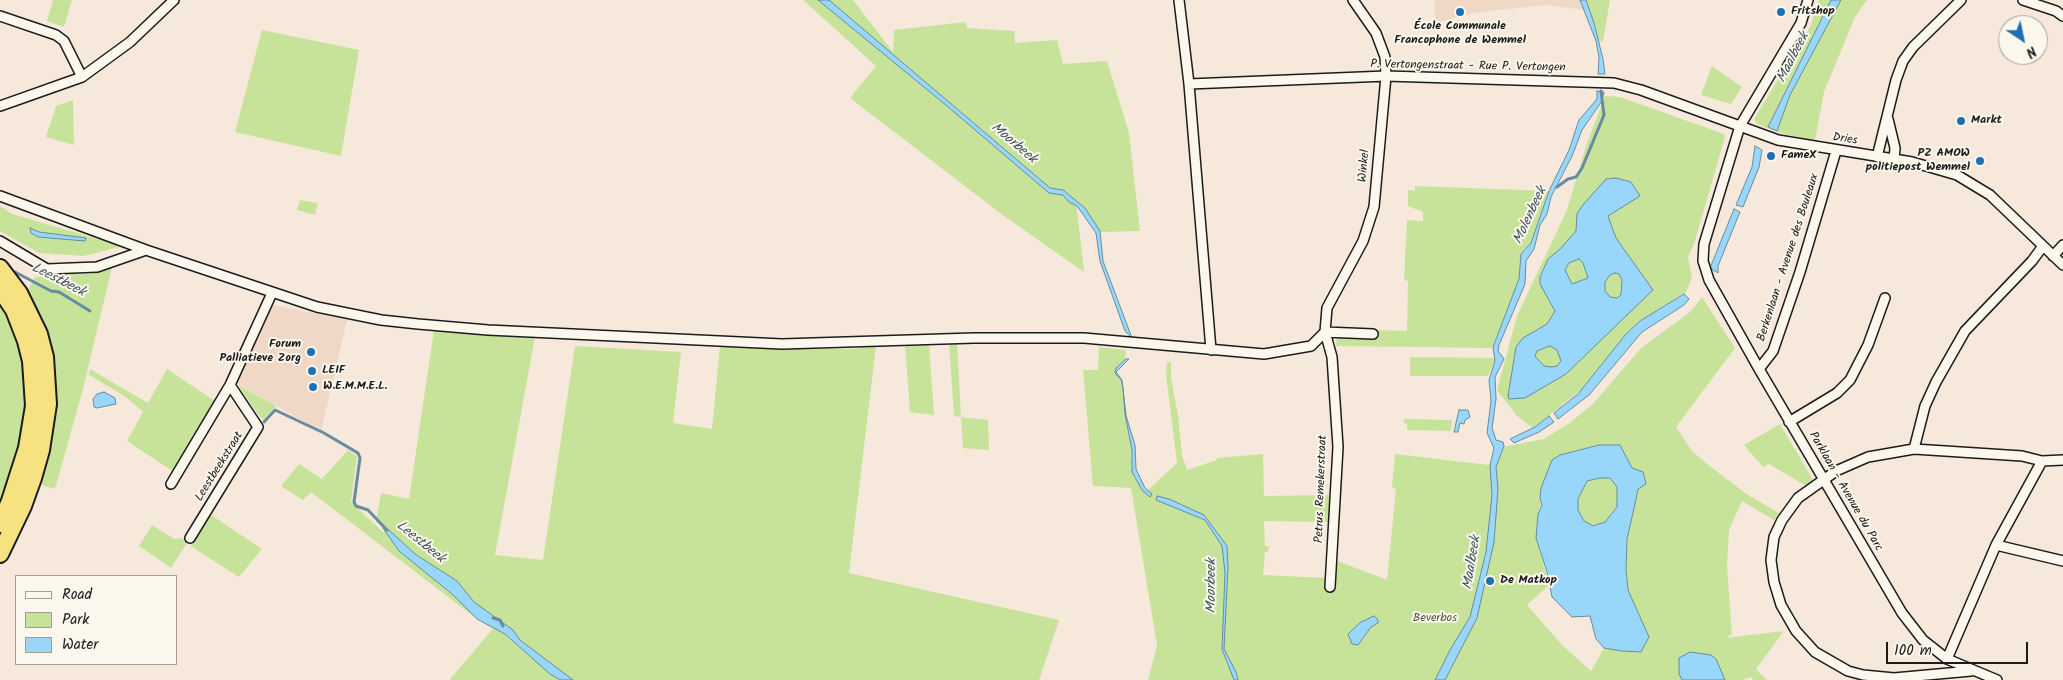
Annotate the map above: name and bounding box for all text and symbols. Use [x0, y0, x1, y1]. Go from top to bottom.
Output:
place label: Fritshop [1791, 5, 1835, 19]
marker: École Communale Francophone de Wemmel [1454, 6, 1466, 18]
marker: Fritshop [1775, 6, 1787, 18]
north arrow [1998, 15, 2048, 65]
place label: École Communale Francophone de Wemmel [1394, 20, 1526, 48]
water label: Maalbeek [1774, 30, 1814, 86]
text: N [2021, 40, 2041, 63]
street label: P. Vertongenstraat - Rue P. Vertongen [1370, 58, 1566, 76]
place label: Markt [1971, 114, 2002, 128]
marker: Markt [1955, 115, 1967, 127]
water label: Moorbeek [987, 120, 1039, 168]
street label: Dries [1832, 131, 1858, 149]
place label: PZ AMOW politiepost Wemmel [1866, 147, 1970, 175]
street label: Winkel [1356, 149, 1374, 183]
place label: FameX [1781, 149, 1816, 163]
marker: FameX [1765, 150, 1777, 162]
marker: PZ AMOW politiepost Wemmel [1974, 155, 1986, 167]
street label: Berkenlaan - Avenue des Bouleaux [1755, 172, 1823, 344]
water label: Molenbeek [1510, 185, 1552, 247]
water label: Leestbeek [28, 260, 88, 302]
place label: Forum Palliatieve Zorg [219, 338, 301, 366]
marker: Forum Palliatieve Zorg [305, 346, 317, 358]
place label: LEIF [322, 364, 345, 378]
marker: LEIF [306, 365, 318, 377]
place label: W.E.M.M.E.L. [323, 380, 387, 394]
marker: W.E.M.M.E.L. [307, 381, 319, 393]
street label: Leestbeekstraat [193, 429, 247, 505]
street label: Parklaan - Avenue du Parc [1805, 430, 1885, 554]
street label: Petrus Remekerstraat [1313, 435, 1331, 543]
water label: Leestbeek [392, 518, 448, 568]
water label: Maalbeek [1460, 535, 1486, 591]
water label: Moorbeek [1205, 559, 1221, 613]
place label: De Matkop [1500, 574, 1557, 588]
legend [15, 575, 178, 665]
marker: De Matkop [1484, 575, 1496, 587]
text: Road [62, 583, 92, 607]
text: Park [62, 608, 89, 632]
park label: Beverbos [1413, 612, 1457, 626]
scale bar [1888, 632, 2030, 664]
text: Water [62, 633, 98, 657]
text: 100 m [1894, 639, 1932, 663]

